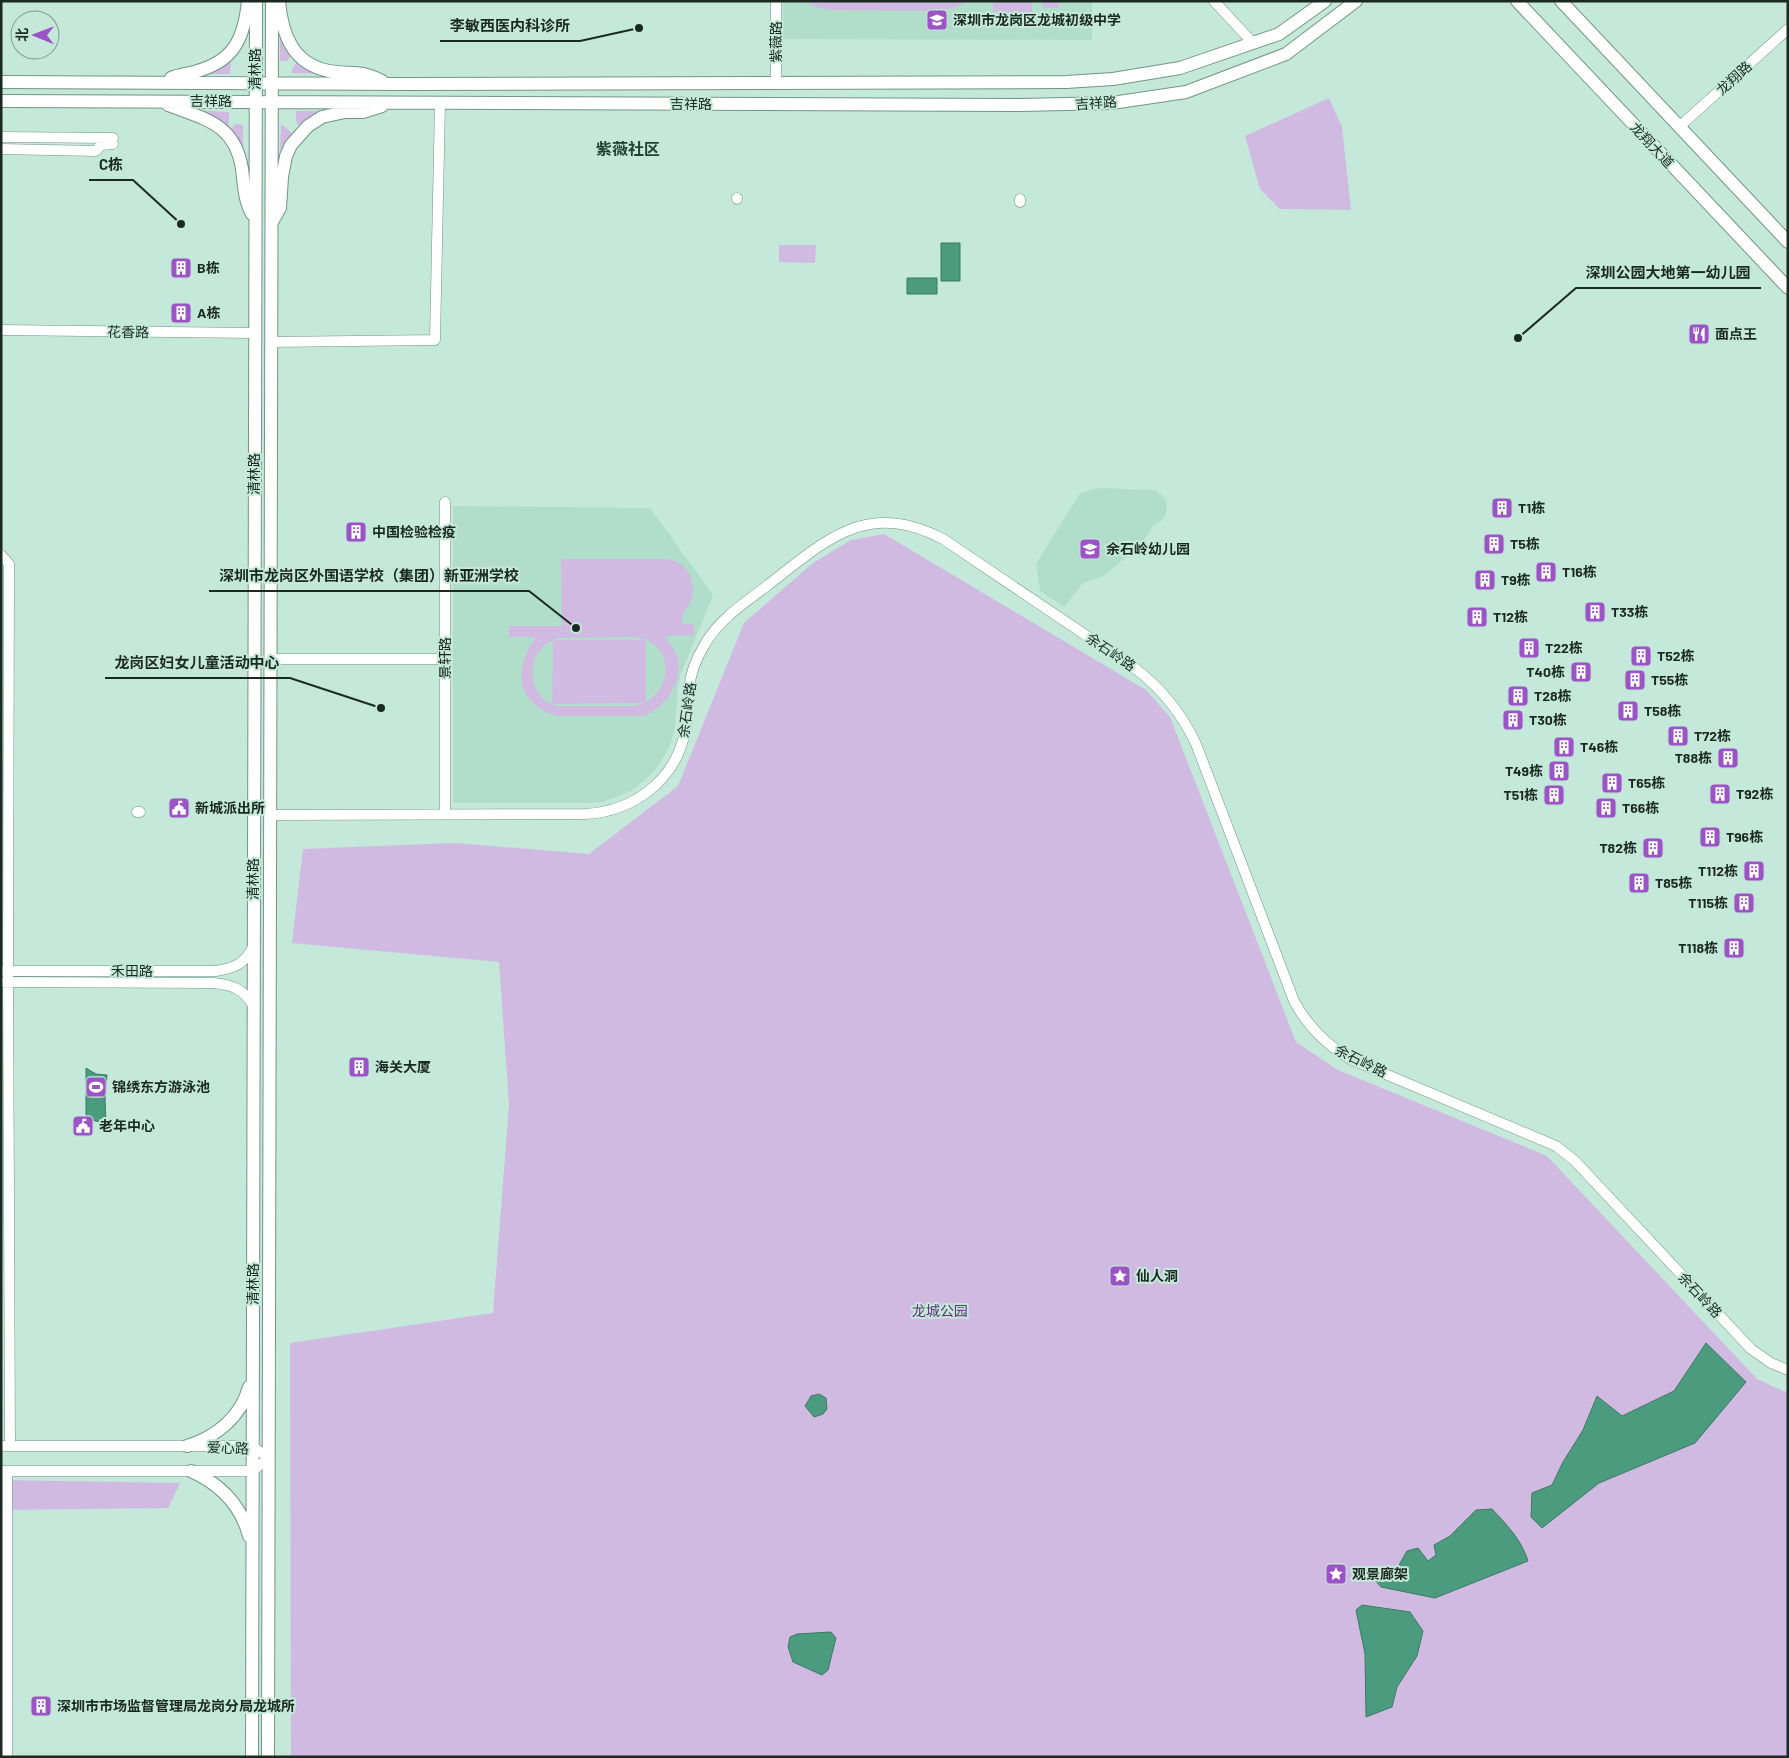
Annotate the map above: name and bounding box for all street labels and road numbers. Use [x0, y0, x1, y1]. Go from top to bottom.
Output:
street label: 紫薇路 [767, 21, 784, 63]
street label: 清林路 [246, 48, 263, 90]
street label: 龙翔路 [1712, 57, 1755, 98]
street label: 吉祥路 [190, 92, 232, 109]
street label: 吉祥路 [1074, 93, 1118, 112]
street label: 吉祥路 [670, 95, 712, 112]
street label: 龙翔大道 [1627, 118, 1678, 171]
street label: 花香路 [107, 323, 149, 340]
street label: 清林路 [245, 453, 262, 495]
street label: 余石岭路 [1083, 629, 1139, 674]
street label: 景轩路 [436, 637, 453, 679]
street label: 余石岭路 [674, 681, 699, 739]
street label: 清林路 [244, 858, 261, 900]
street label: 禾田路 [111, 962, 153, 979]
street label: 余石岭路 [1332, 1041, 1390, 1080]
street label: 清林路 [244, 1263, 261, 1305]
street label: 余石岭路 [1675, 1268, 1726, 1321]
street label: 爱心路 [207, 1438, 249, 1457]

